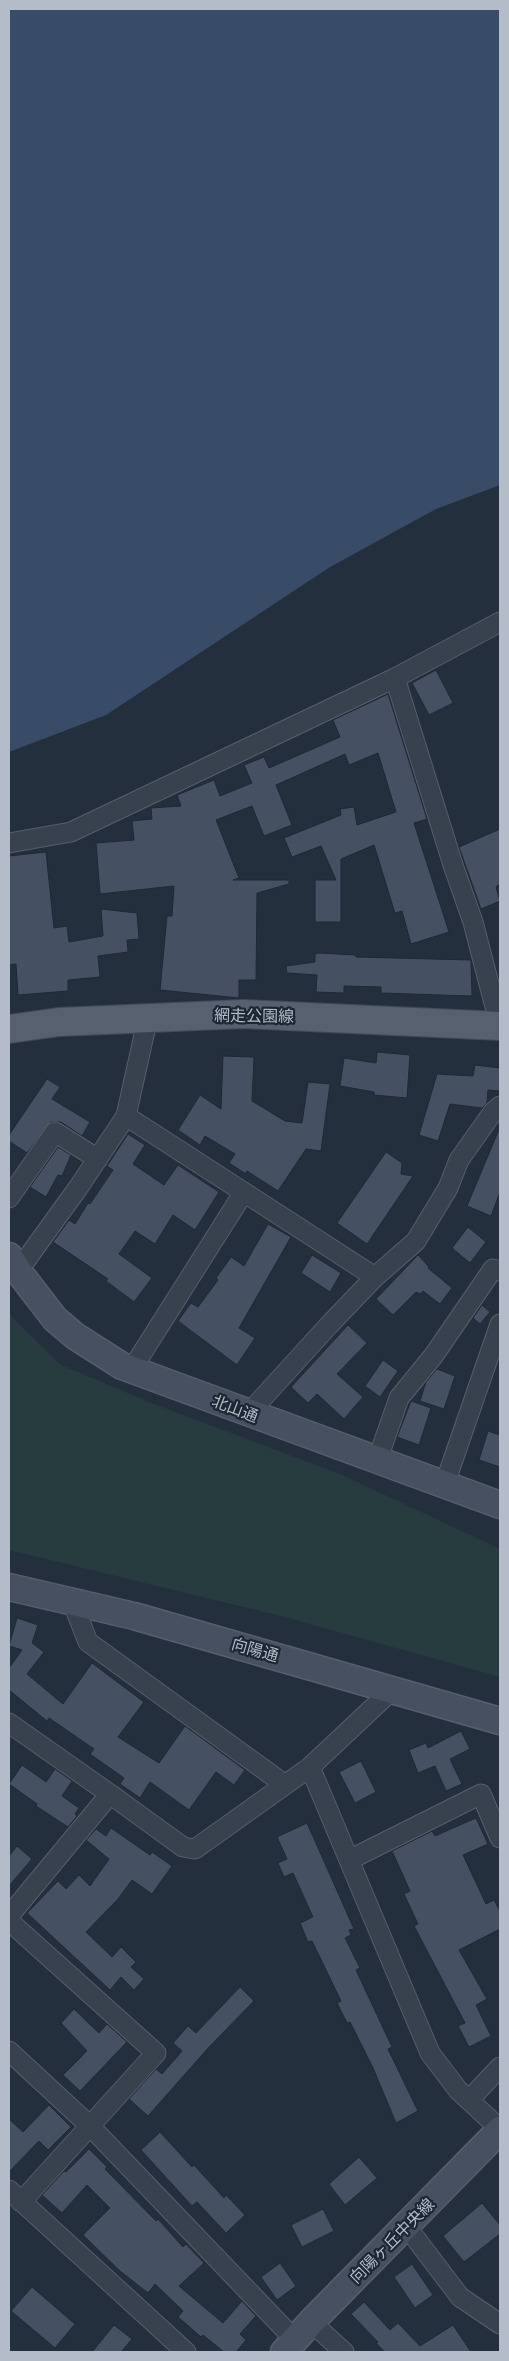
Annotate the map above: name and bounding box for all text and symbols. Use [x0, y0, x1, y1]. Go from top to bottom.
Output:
street label: 網走公園線 [214, 1006, 294, 1026]
street label: 北山通 [209, 1391, 261, 1427]
street label: 向陽通 [229, 1634, 281, 1666]
street label: 向陽ヶ丘中央線 [346, 2195, 438, 2287]

